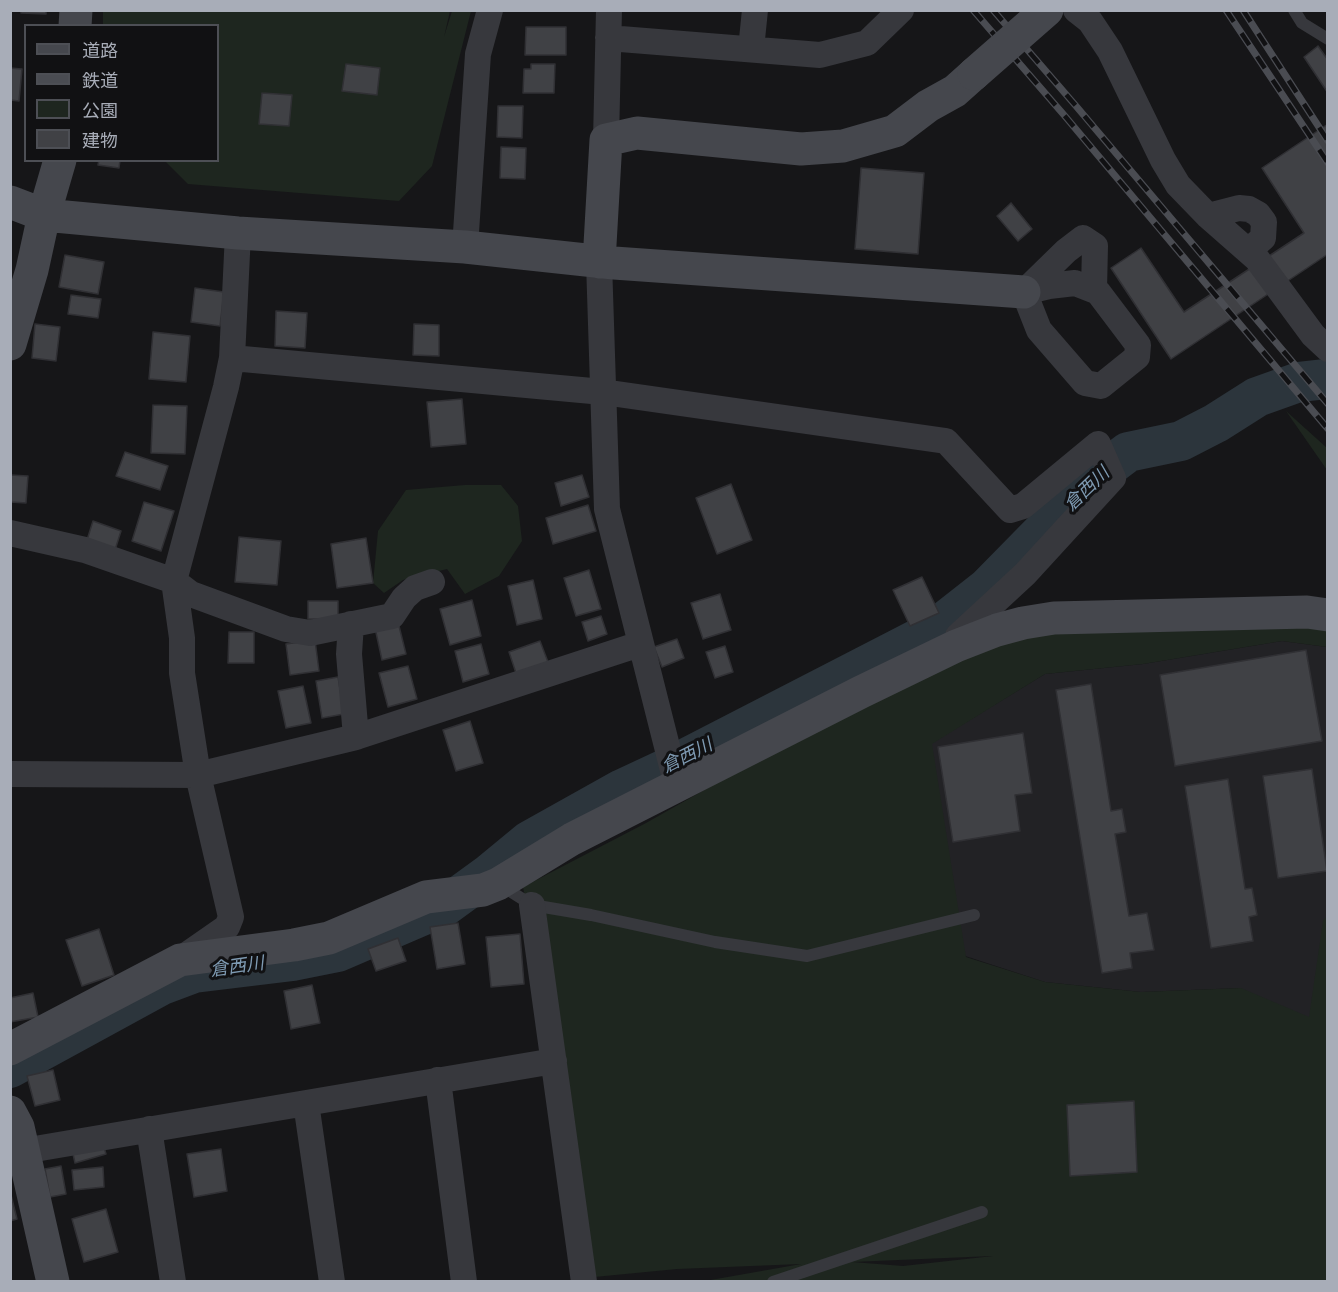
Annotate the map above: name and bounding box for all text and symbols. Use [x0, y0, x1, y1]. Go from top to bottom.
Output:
legend [24, 24, 219, 162]
text: 道路 [82, 40, 118, 61]
text: 鉄道 [82, 70, 118, 91]
text: 公園 [82, 100, 118, 121]
text: 建物 [82, 130, 118, 151]
water label: 倉西川 [1060, 462, 1114, 516]
water label: 倉西川 [658, 734, 716, 778]
water label: 倉西川 [209, 953, 265, 981]

